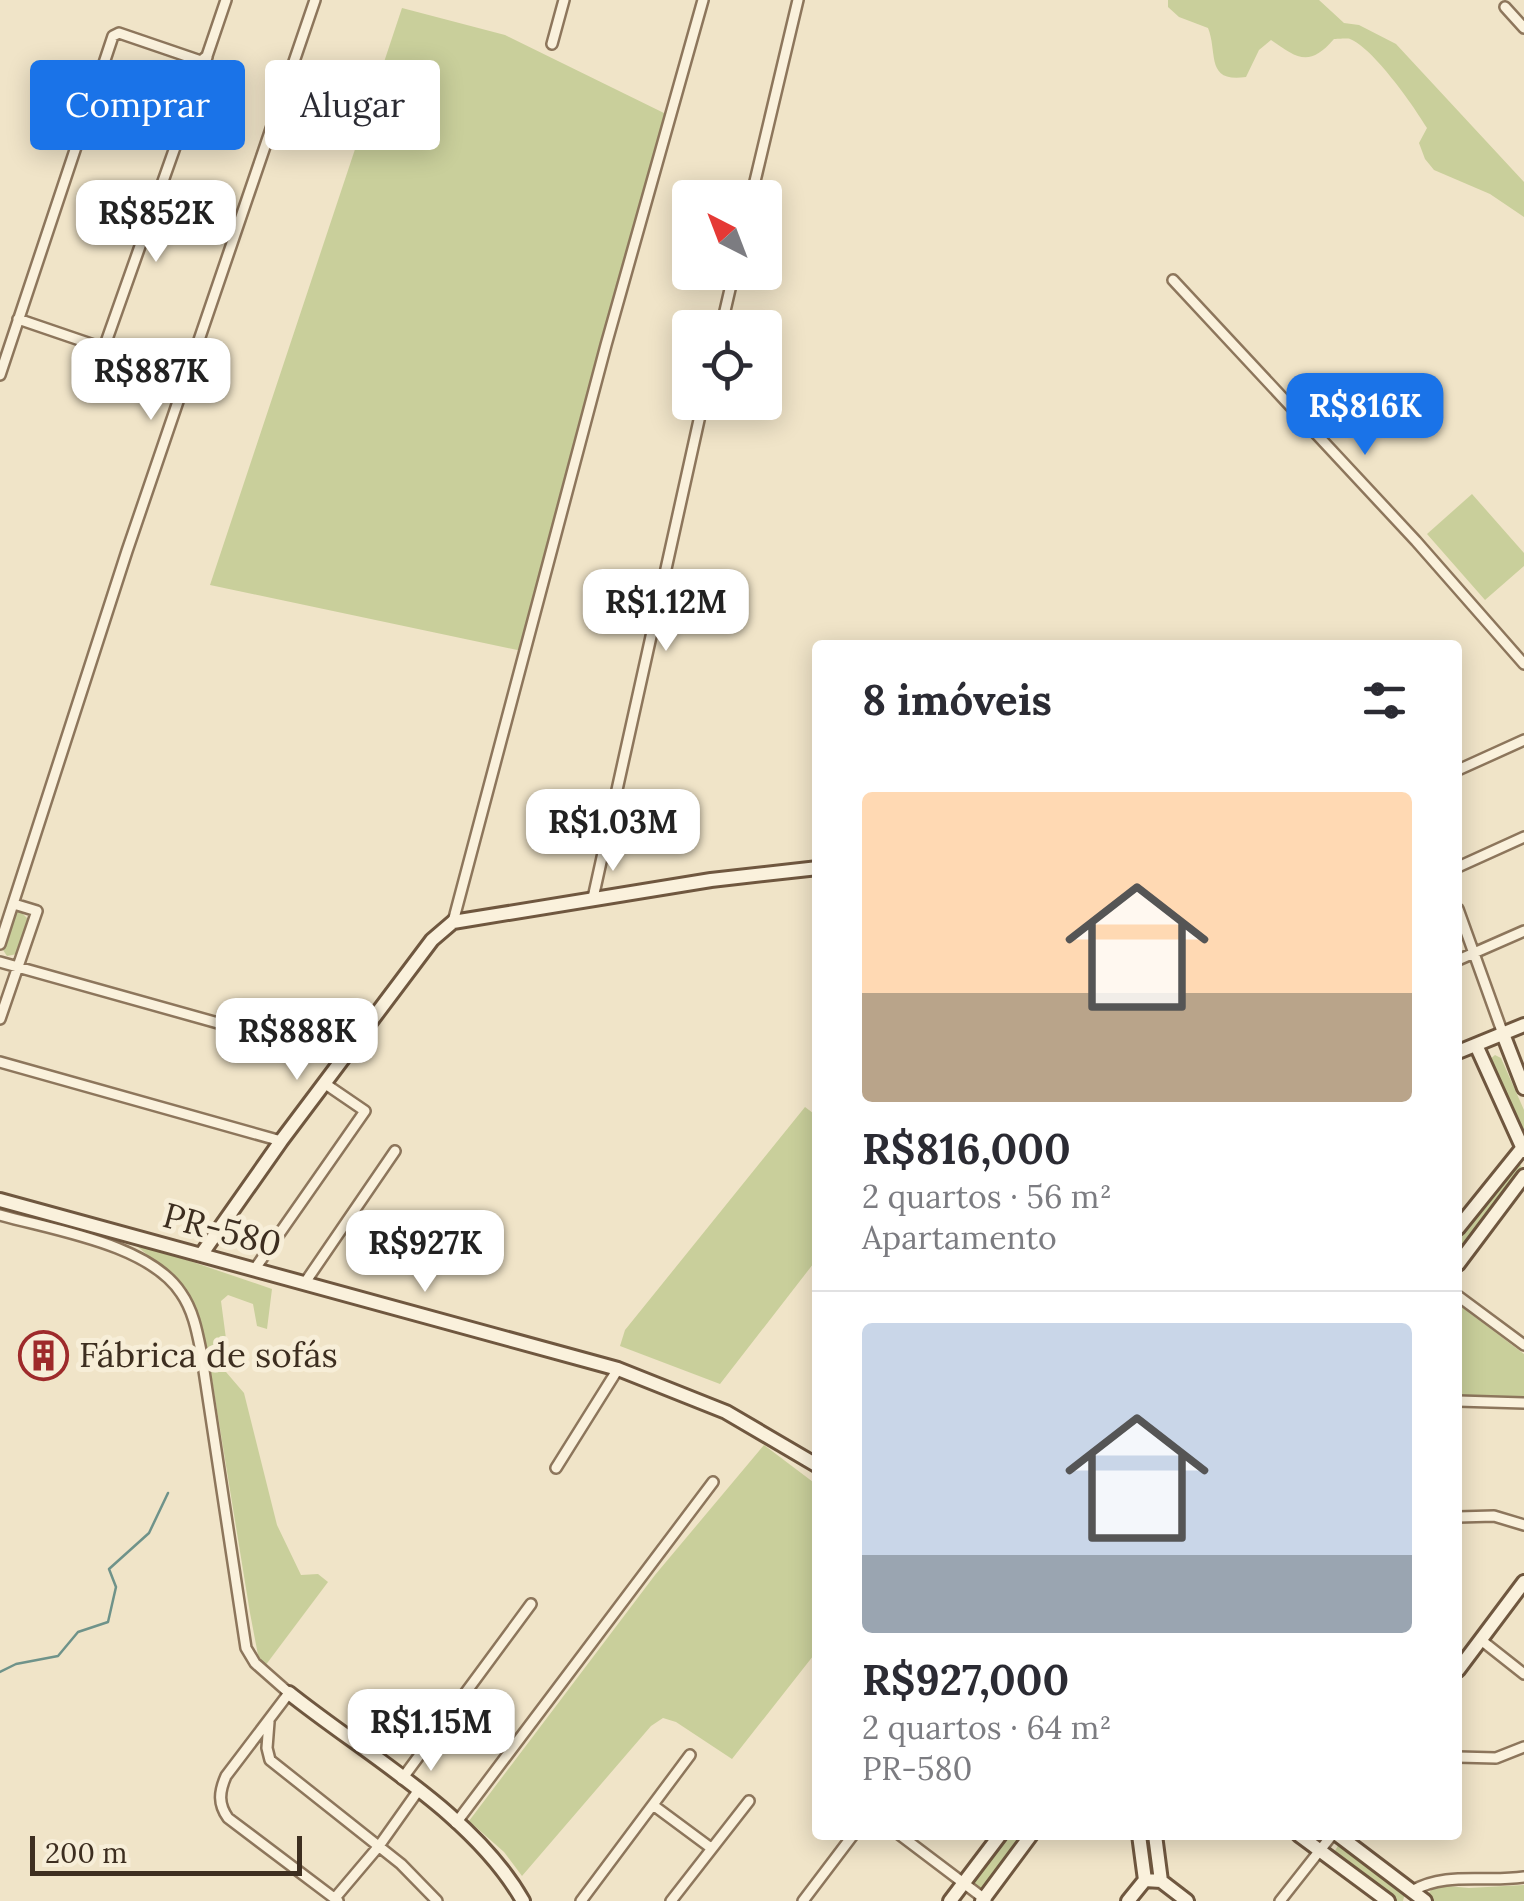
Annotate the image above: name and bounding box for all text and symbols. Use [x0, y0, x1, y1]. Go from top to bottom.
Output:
chip: Comprar [30, 60, 245, 150]
chip: Alugar [265, 60, 440, 150]
pin: R$852K [75, 180, 237, 265]
north arrow [672, 180, 782, 290]
map controls [672, 180, 782, 420]
text: R$852K [98, 192, 214, 233]
button: locate [672, 310, 782, 420]
pin: R$887K [70, 338, 232, 423]
text: R$887K [93, 350, 209, 391]
pin: R$816K [1284, 373, 1446, 458]
text: R$816K [1308, 385, 1422, 426]
pin: R$1.12M [574, 569, 758, 654]
text: R$1.12M [605, 581, 727, 622]
text: 8 imóveis [862, 673, 1052, 727]
icon: filters [1357, 673, 1412, 728]
pin: R$1.03M [521, 789, 705, 874]
text: R$1.03M [548, 801, 678, 842]
icon: home [1047, 857, 1227, 1037]
pin: R$888K [216, 998, 378, 1083]
text: R$888K [238, 1010, 356, 1051]
text: R$816,000 [862, 1122, 1071, 1176]
text: 2 quartos · 56 m² [862, 1176, 1112, 1217]
street label: PR-580 [158, 1192, 286, 1267]
pin: R$927K [344, 1210, 506, 1295]
text: Apartamento [862, 1217, 1057, 1258]
text: R$927K [368, 1222, 482, 1263]
building icon: Fábrica de sofás [18, 1329, 70, 1381]
place label: Fábrica de sofás [79, 1332, 338, 1377]
icon: home [1047, 1388, 1227, 1568]
text: R$927,000 [862, 1653, 1069, 1707]
pin: R$1.15M [339, 1689, 523, 1774]
text: R$1.15M [370, 1701, 492, 1742]
text: 2 quartos · 64 m² [862, 1707, 1112, 1748]
text: PR-580 [862, 1748, 972, 1789]
scale bar [30, 1831, 302, 1876]
text: 200 m [45, 1835, 127, 1871]

